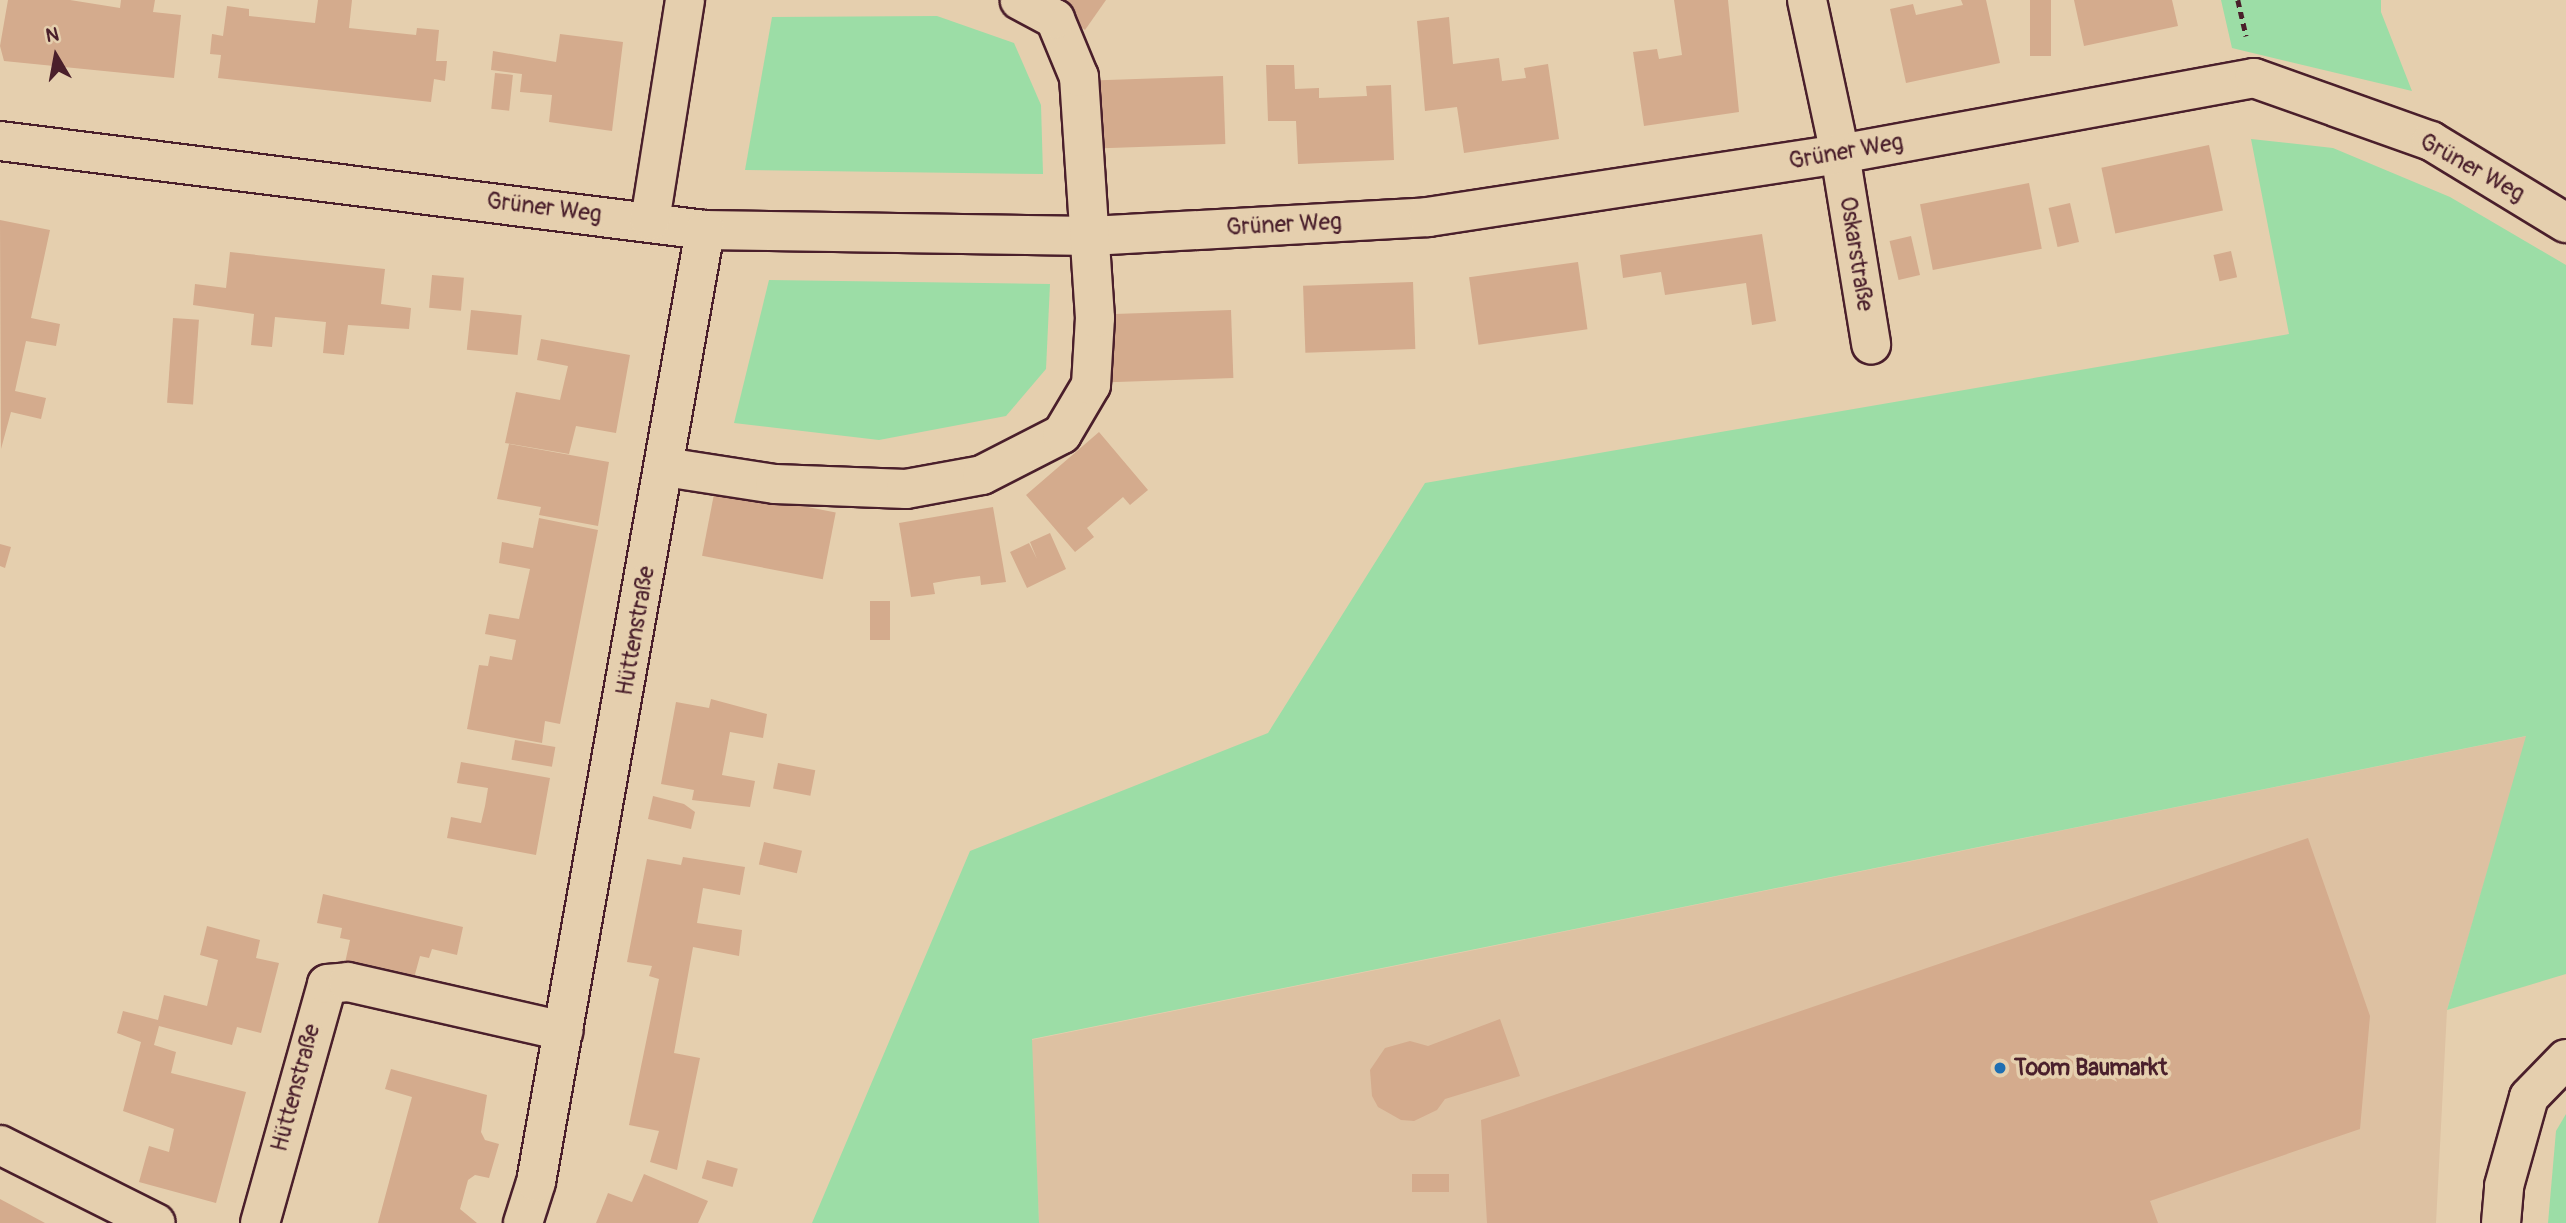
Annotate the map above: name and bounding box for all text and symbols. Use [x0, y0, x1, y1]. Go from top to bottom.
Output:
north arrow [21, 21, 91, 91]
text: N [44, 22, 61, 48]
street label: Grüner Weg [1787, 128, 1905, 176]
street label: Grüner Weg [2415, 128, 2529, 208]
street label: Grüner Weg [485, 187, 603, 229]
street label: Oskarstraße [1833, 195, 1879, 313]
street label: Grüner Weg [1226, 208, 1342, 242]
street label: Hüttenstraße [611, 564, 661, 698]
street label: Hüttenstraße [266, 1021, 326, 1155]
place label: Toom Baumarkt [2014, 1054, 2167, 1082]
marker: Toom Baumarkt [1992, 1060, 2008, 1076]

